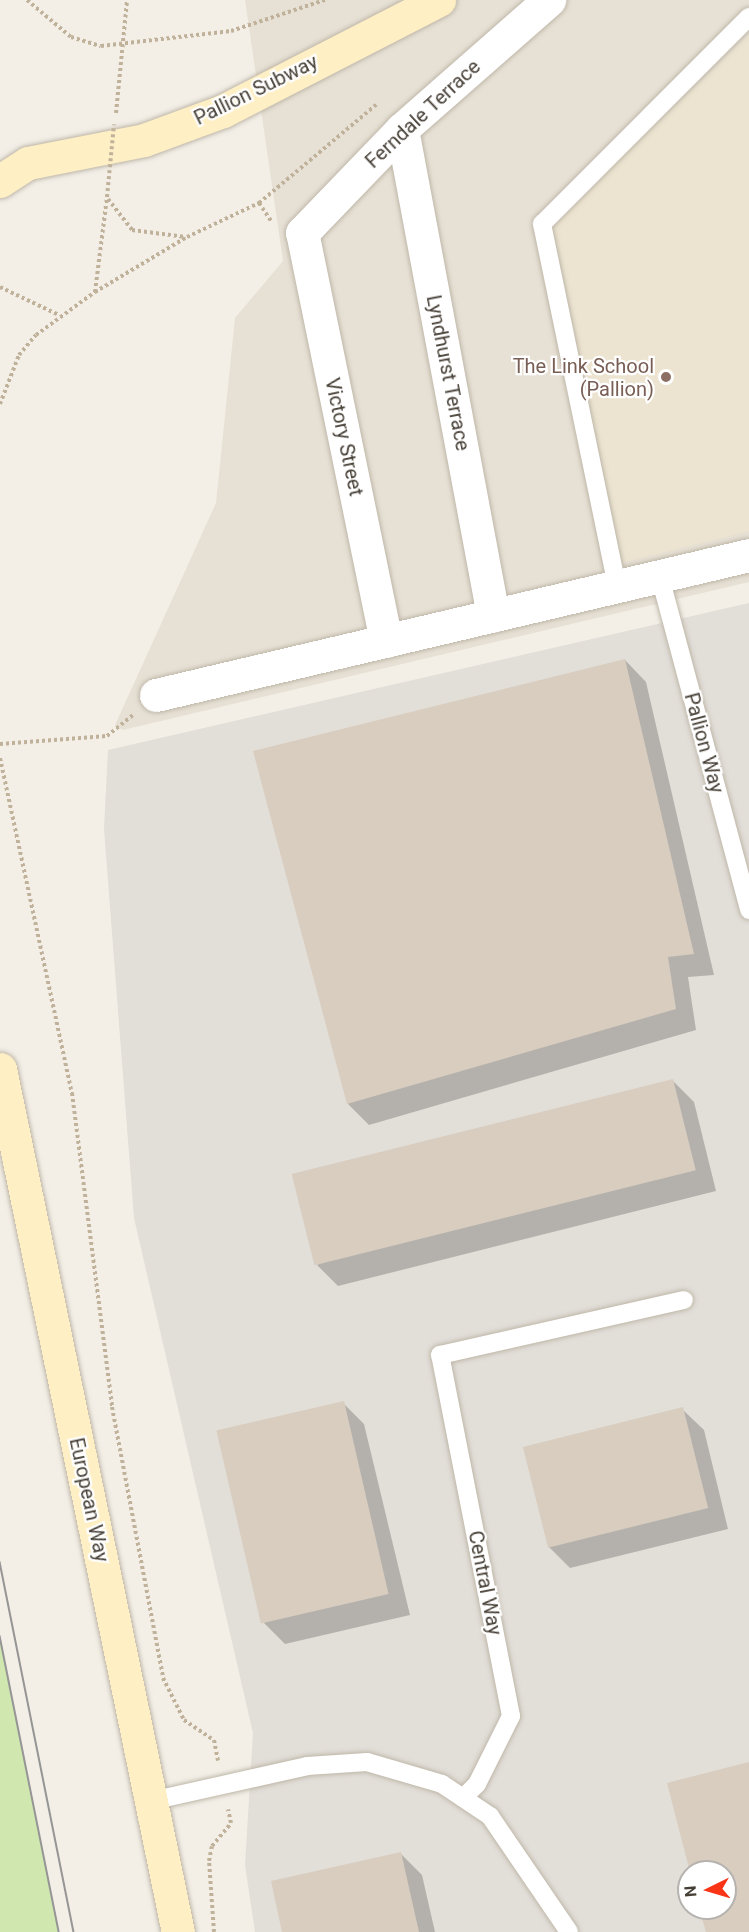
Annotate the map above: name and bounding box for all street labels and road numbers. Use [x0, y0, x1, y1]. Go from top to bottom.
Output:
street label: Pallion Subway [190, 50, 322, 130]
street label: Ferndale Terrace [360, 55, 486, 173]
street label: Lyndhurst Terrace [421, 293, 475, 453]
street label: Victory Street [320, 376, 368, 498]
street label: Pallion Way [679, 690, 729, 796]
street label: European Way [64, 1436, 114, 1564]
street label: Central Way [463, 1529, 507, 1637]

